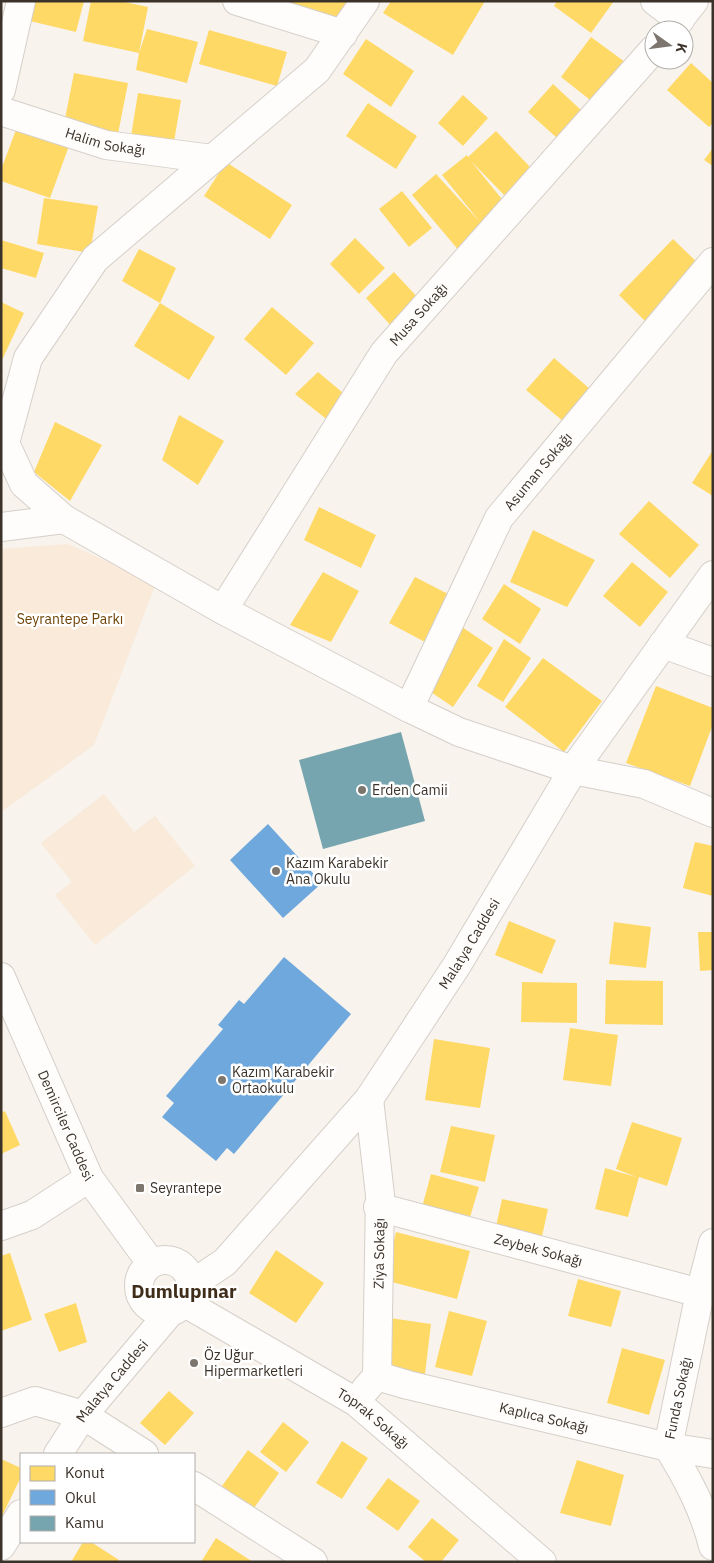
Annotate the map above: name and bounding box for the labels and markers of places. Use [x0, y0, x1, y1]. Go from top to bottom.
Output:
place label: Erden Camii [372, 781, 448, 799]
marker: Erden Camii [356, 784, 368, 796]
place label: Kazım Karabekir Ana Okulu [286, 854, 388, 888]
marker: Kazım Karabekir Ana Okulu [270, 865, 282, 877]
place label: Kazım Karabekir Ortaokulu [232, 1063, 334, 1097]
marker: Kazım Karabekir Ortaokulu [216, 1074, 228, 1086]
place label: Seyrantepe [150, 1179, 222, 1197]
marker: Seyrantepe [134, 1182, 146, 1194]
place label: Öz Uğur Hipermarketleri [204, 1346, 303, 1380]
marker: Öz Uğur Hipermarketleri [188, 1357, 200, 1369]

